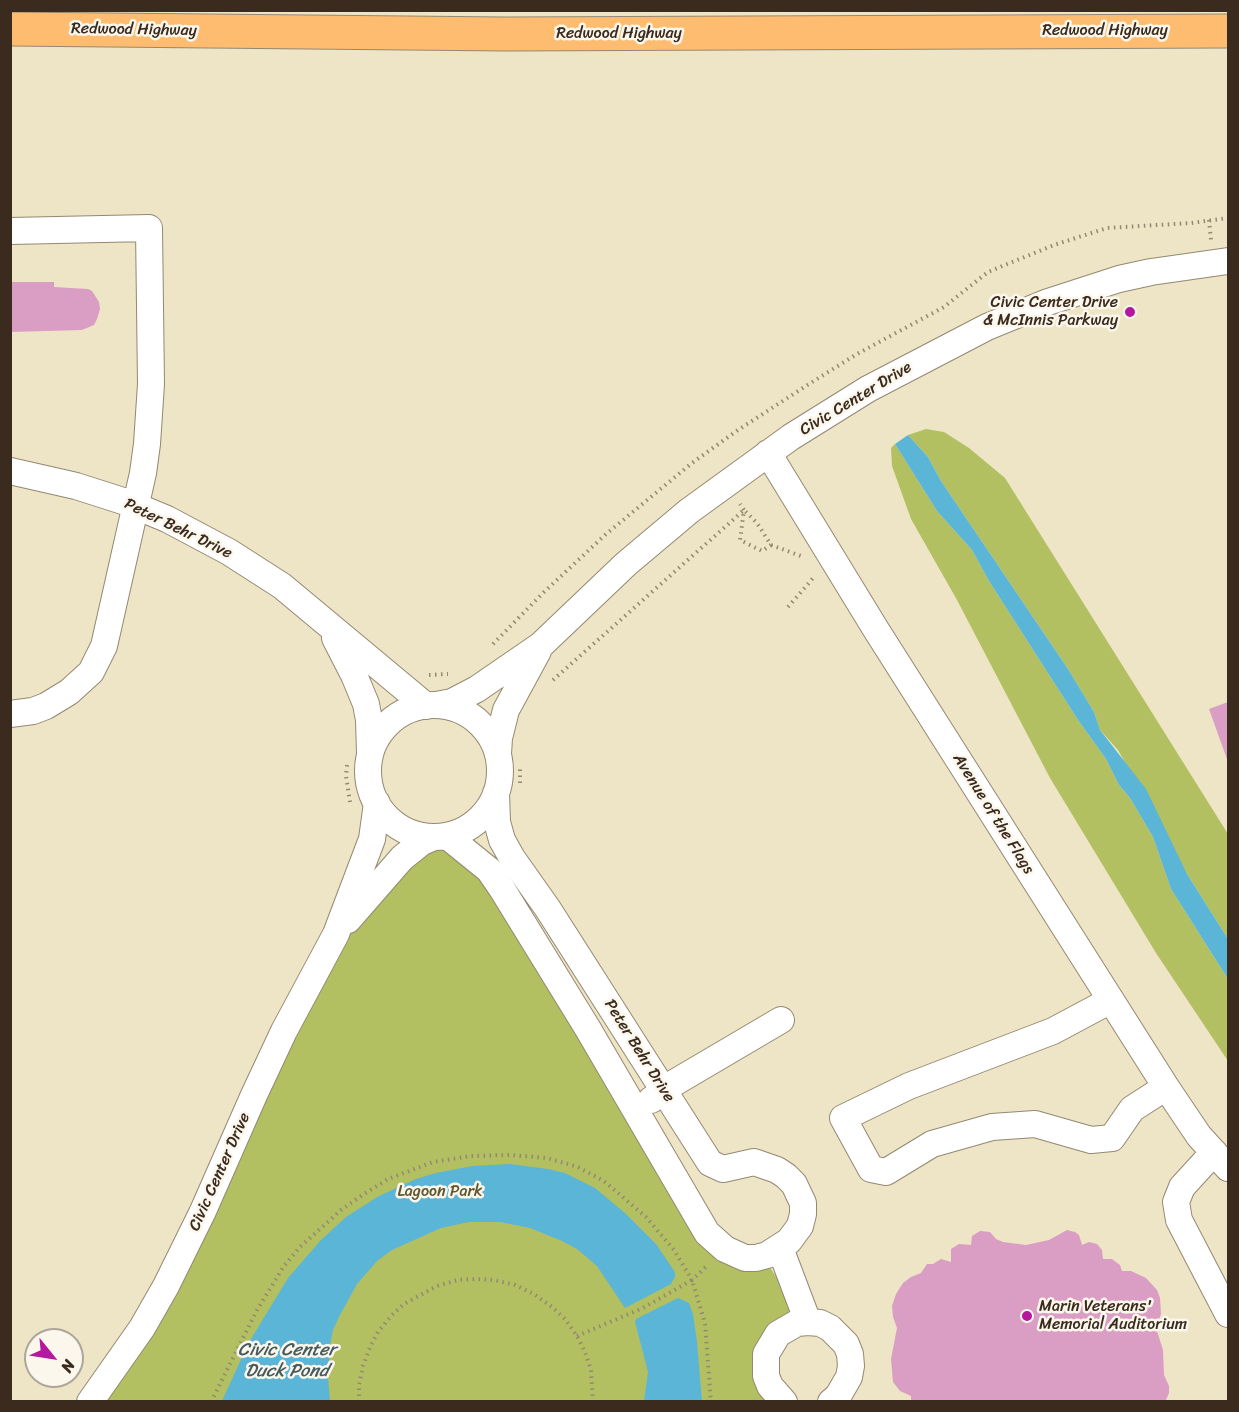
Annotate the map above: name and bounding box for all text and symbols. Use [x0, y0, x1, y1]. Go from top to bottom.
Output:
street label: Redwood Highway [71, 19, 197, 41]
street label: Redwood Highway [1042, 21, 1168, 41]
street label: Redwood Highway [556, 24, 682, 44]
place label: Civic Center Drive & McInnis Parkway [983, 293, 1118, 331]
marker: Civic Center Drive & McInnis Parkway [1123, 305, 1137, 319]
street label: Civic Center Drive [796, 358, 916, 440]
street label: Peter Behr Drive [121, 495, 235, 563]
street label: Avenue of the Flags [948, 750, 1038, 878]
street label: Peter Behr Drive [600, 996, 678, 1106]
street label: Civic Center Drive [185, 1110, 255, 1234]
park label: Lagoon Park [397, 1182, 483, 1202]
place label: Marin Veterans' Memorial Auditorium [1039, 1297, 1187, 1335]
marker: Marin Veterans' Memorial Auditorium [1020, 1309, 1034, 1323]
north arrow [24, 1328, 84, 1388]
water label: Civic Center Duck Pond [238, 1339, 336, 1382]
text: N [53, 1354, 84, 1378]

